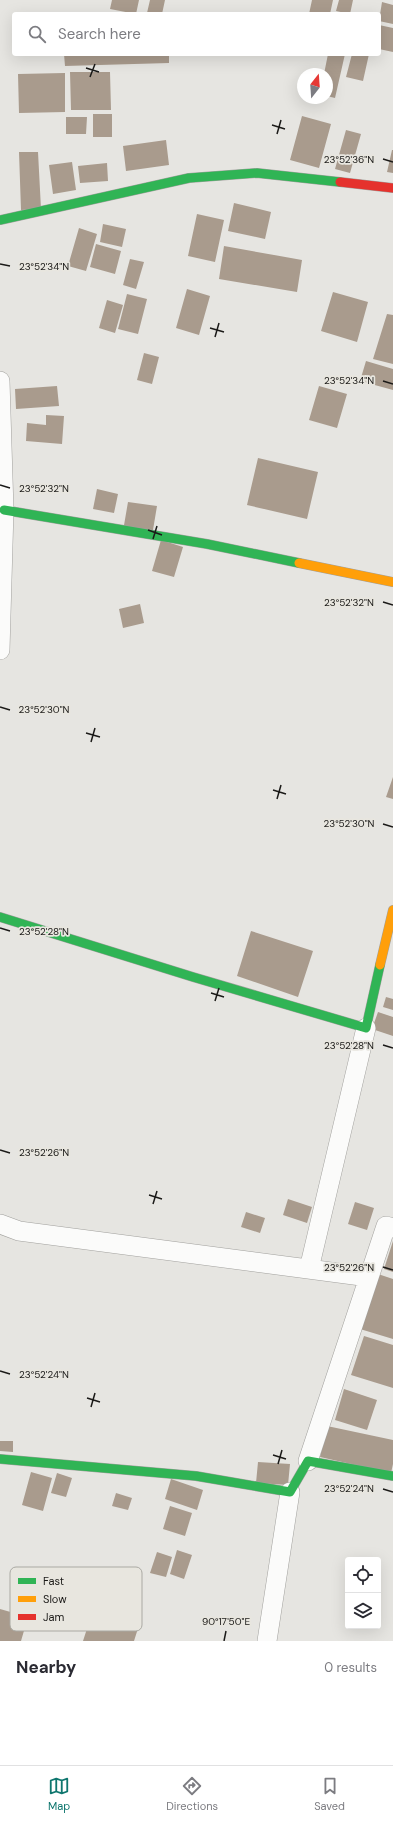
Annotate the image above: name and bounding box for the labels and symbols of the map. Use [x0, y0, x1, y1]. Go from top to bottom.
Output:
north arrow [297, 68, 333, 104]
text: 23°52'36"N [324, 153, 374, 166]
text: 23°52'34"N [19, 260, 69, 273]
text: 23°52'34"N [324, 374, 374, 387]
text: 23°52'32"N [19, 482, 69, 495]
text: 23°52'32"N [324, 596, 374, 609]
text: 23°52'30"N [19, 703, 70, 716]
text: 23°52'30"N [324, 817, 375, 830]
text: 23°52'28"N [19, 925, 69, 938]
text: 23°52'28"N [324, 1039, 374, 1052]
text: 23°52'26"N [19, 1146, 69, 1159]
text: 23°52'26"N [324, 1261, 374, 1274]
text: 23°52'24"N [19, 1368, 69, 1381]
text: 23°52'24"N [324, 1482, 374, 1495]
legend [10, 1567, 142, 1631]
text: Fast [43, 1574, 64, 1588]
text: Slow [43, 1592, 67, 1606]
text: Jam [43, 1610, 64, 1624]
text: 90°17'50"E [202, 1615, 250, 1628]

